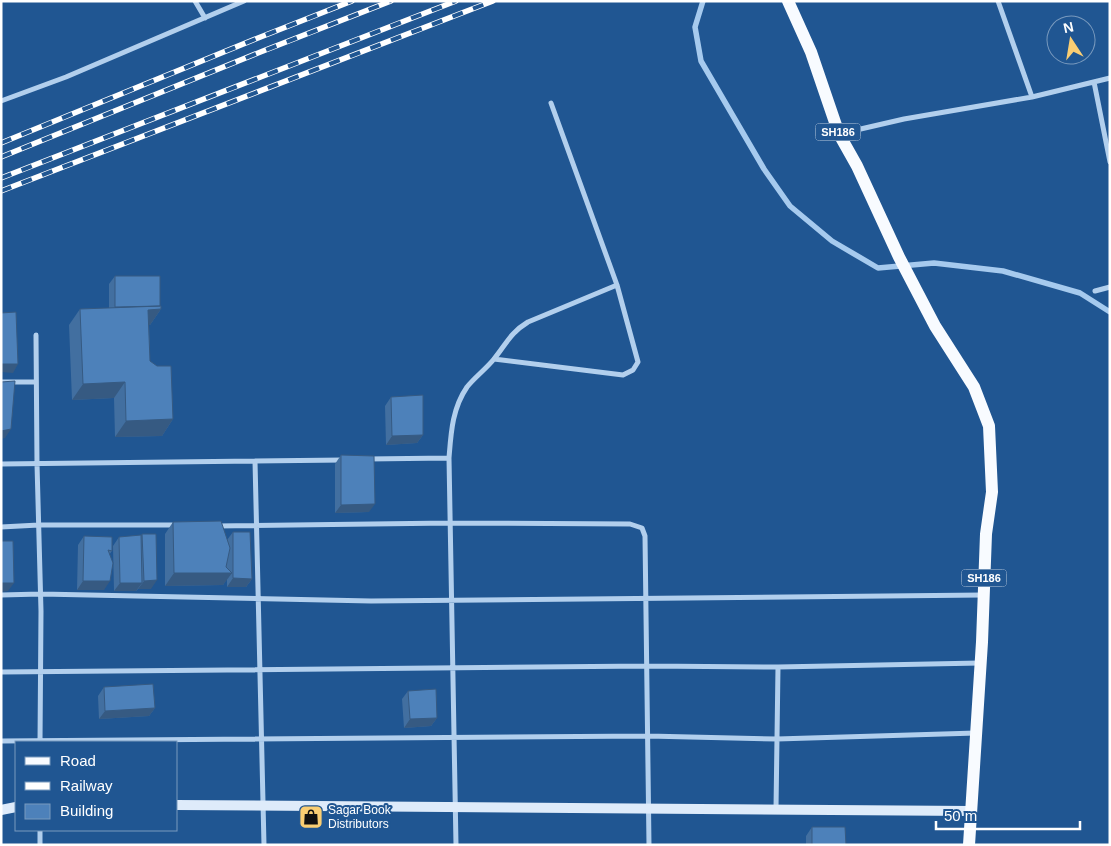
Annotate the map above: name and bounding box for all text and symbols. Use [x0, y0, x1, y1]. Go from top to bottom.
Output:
north arrow [1046, 15, 1096, 65]
text: N [1062, 18, 1075, 36]
road number: SH186 [816, 124, 860, 140]
road number: SH186 [962, 570, 1006, 586]
legend [15, 741, 178, 831]
text: Road [60, 752, 96, 769]
text: Railway [60, 777, 113, 794]
scale bar [936, 798, 1080, 830]
text: Building [60, 802, 113, 819]
place label: Sagar Book Distributors [328, 803, 392, 831]
shop icon: Sagar Book Distributors [298, 804, 324, 830]
text: 50 m [944, 807, 977, 824]

